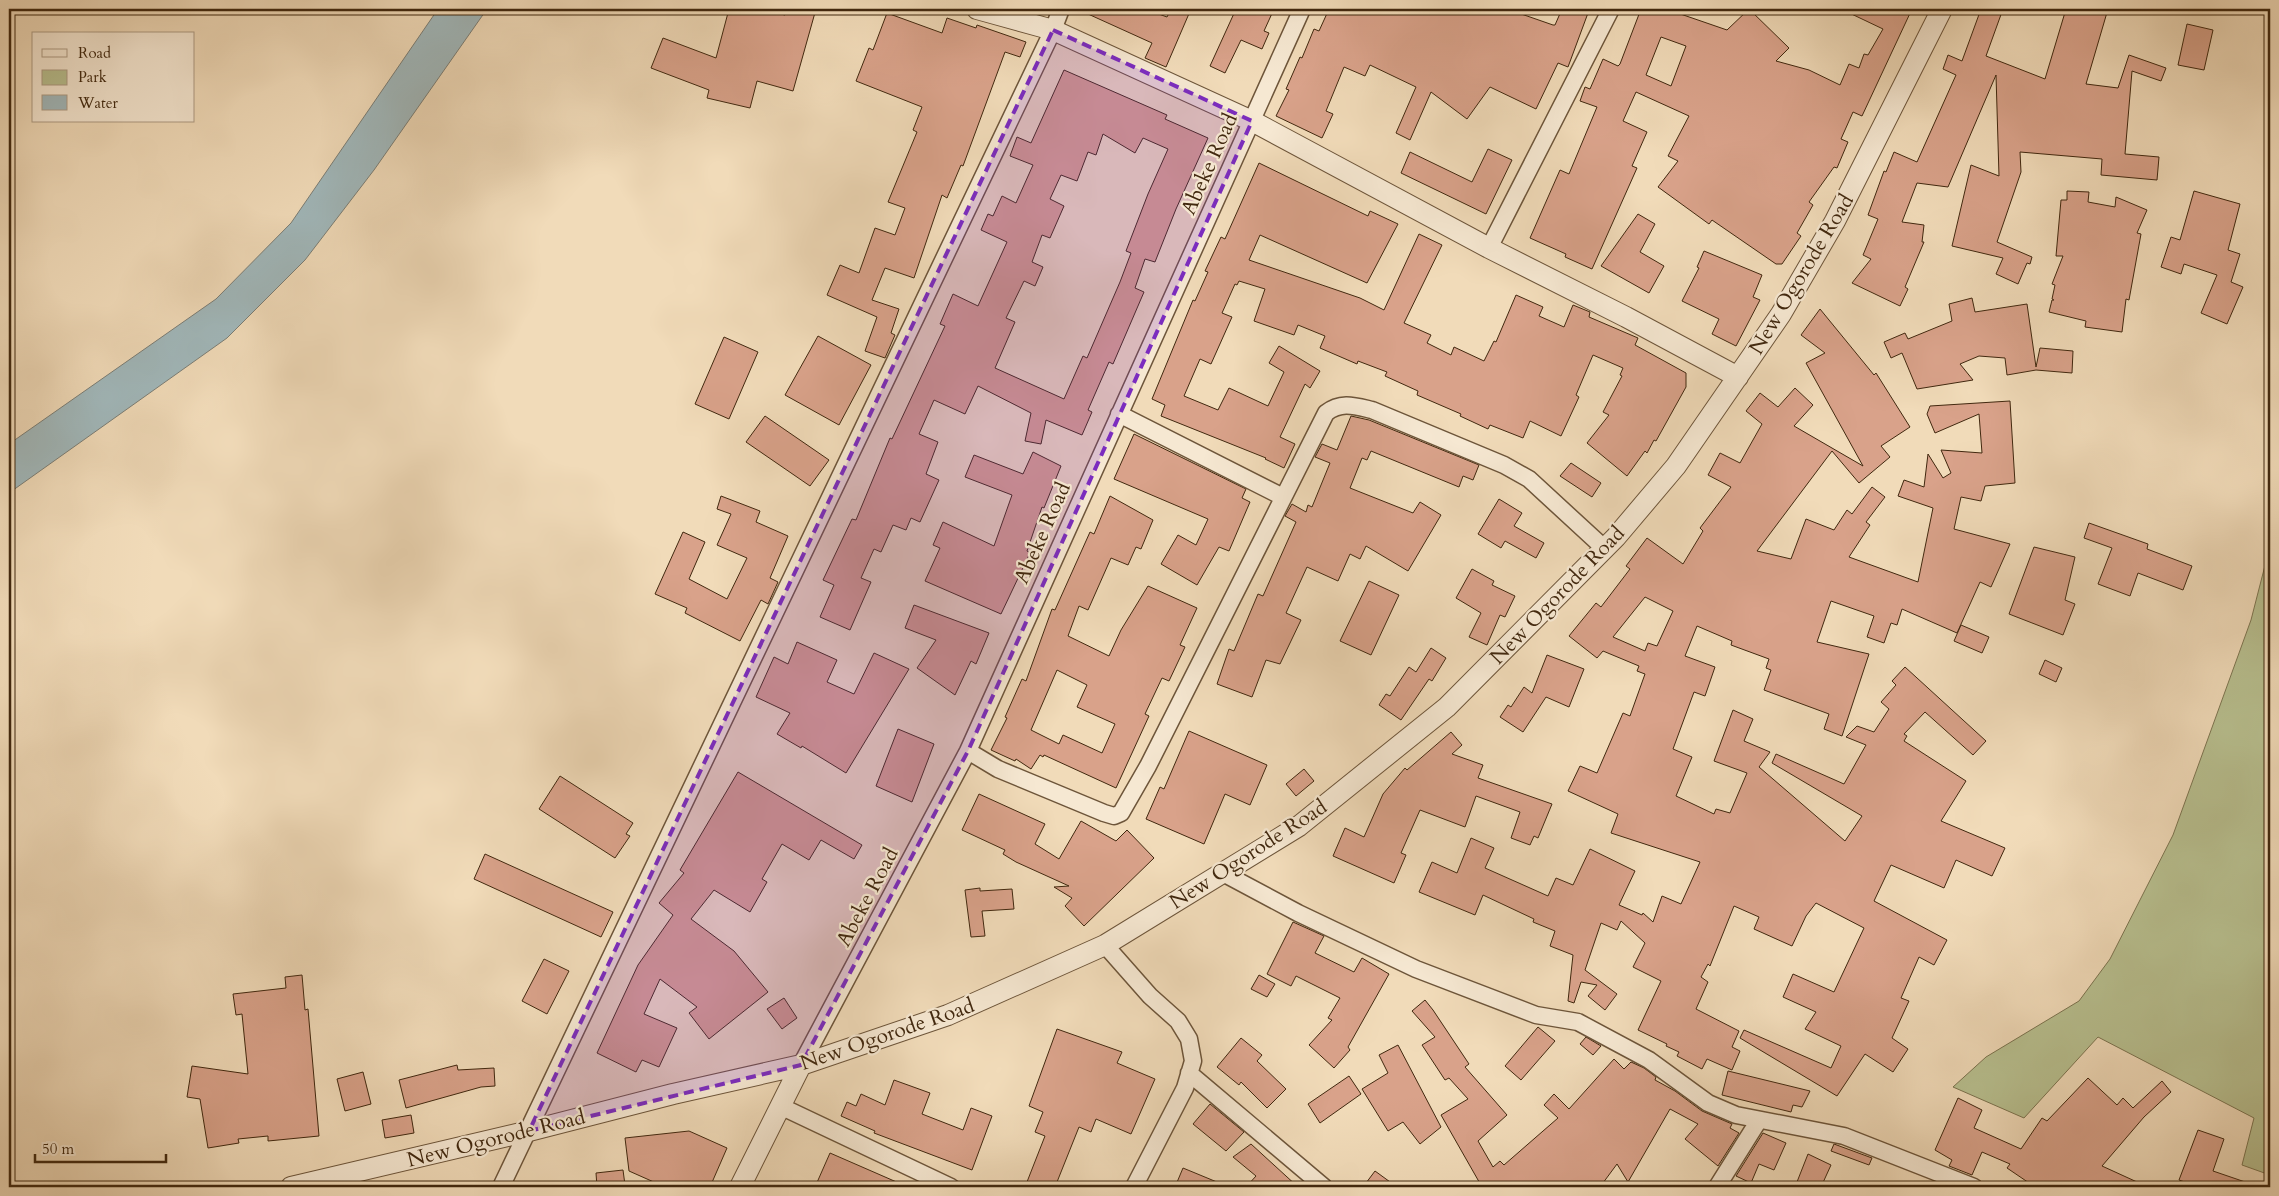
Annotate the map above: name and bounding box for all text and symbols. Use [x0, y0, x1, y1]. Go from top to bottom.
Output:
legend [32, 32, 195, 122]
text: Road [78, 43, 111, 63]
text: Park [78, 67, 107, 87]
text: Water [77, 93, 119, 113]
street label: Abeke Road [1174, 109, 1245, 220]
street label: New Ogorode Road [1742, 188, 1861, 360]
street label: Abeke Road [1007, 478, 1078, 589]
street label: New Ogorode Road [1483, 520, 1631, 671]
street label: New Ogorode Road [1164, 793, 1333, 916]
street label: Abeke Road [829, 843, 906, 952]
street label: New Ogorode Road [796, 991, 978, 1078]
street label: New Ogorode Road [404, 1102, 588, 1175]
scale bar [35, 1131, 166, 1163]
text: 50 m [42, 1139, 74, 1159]

